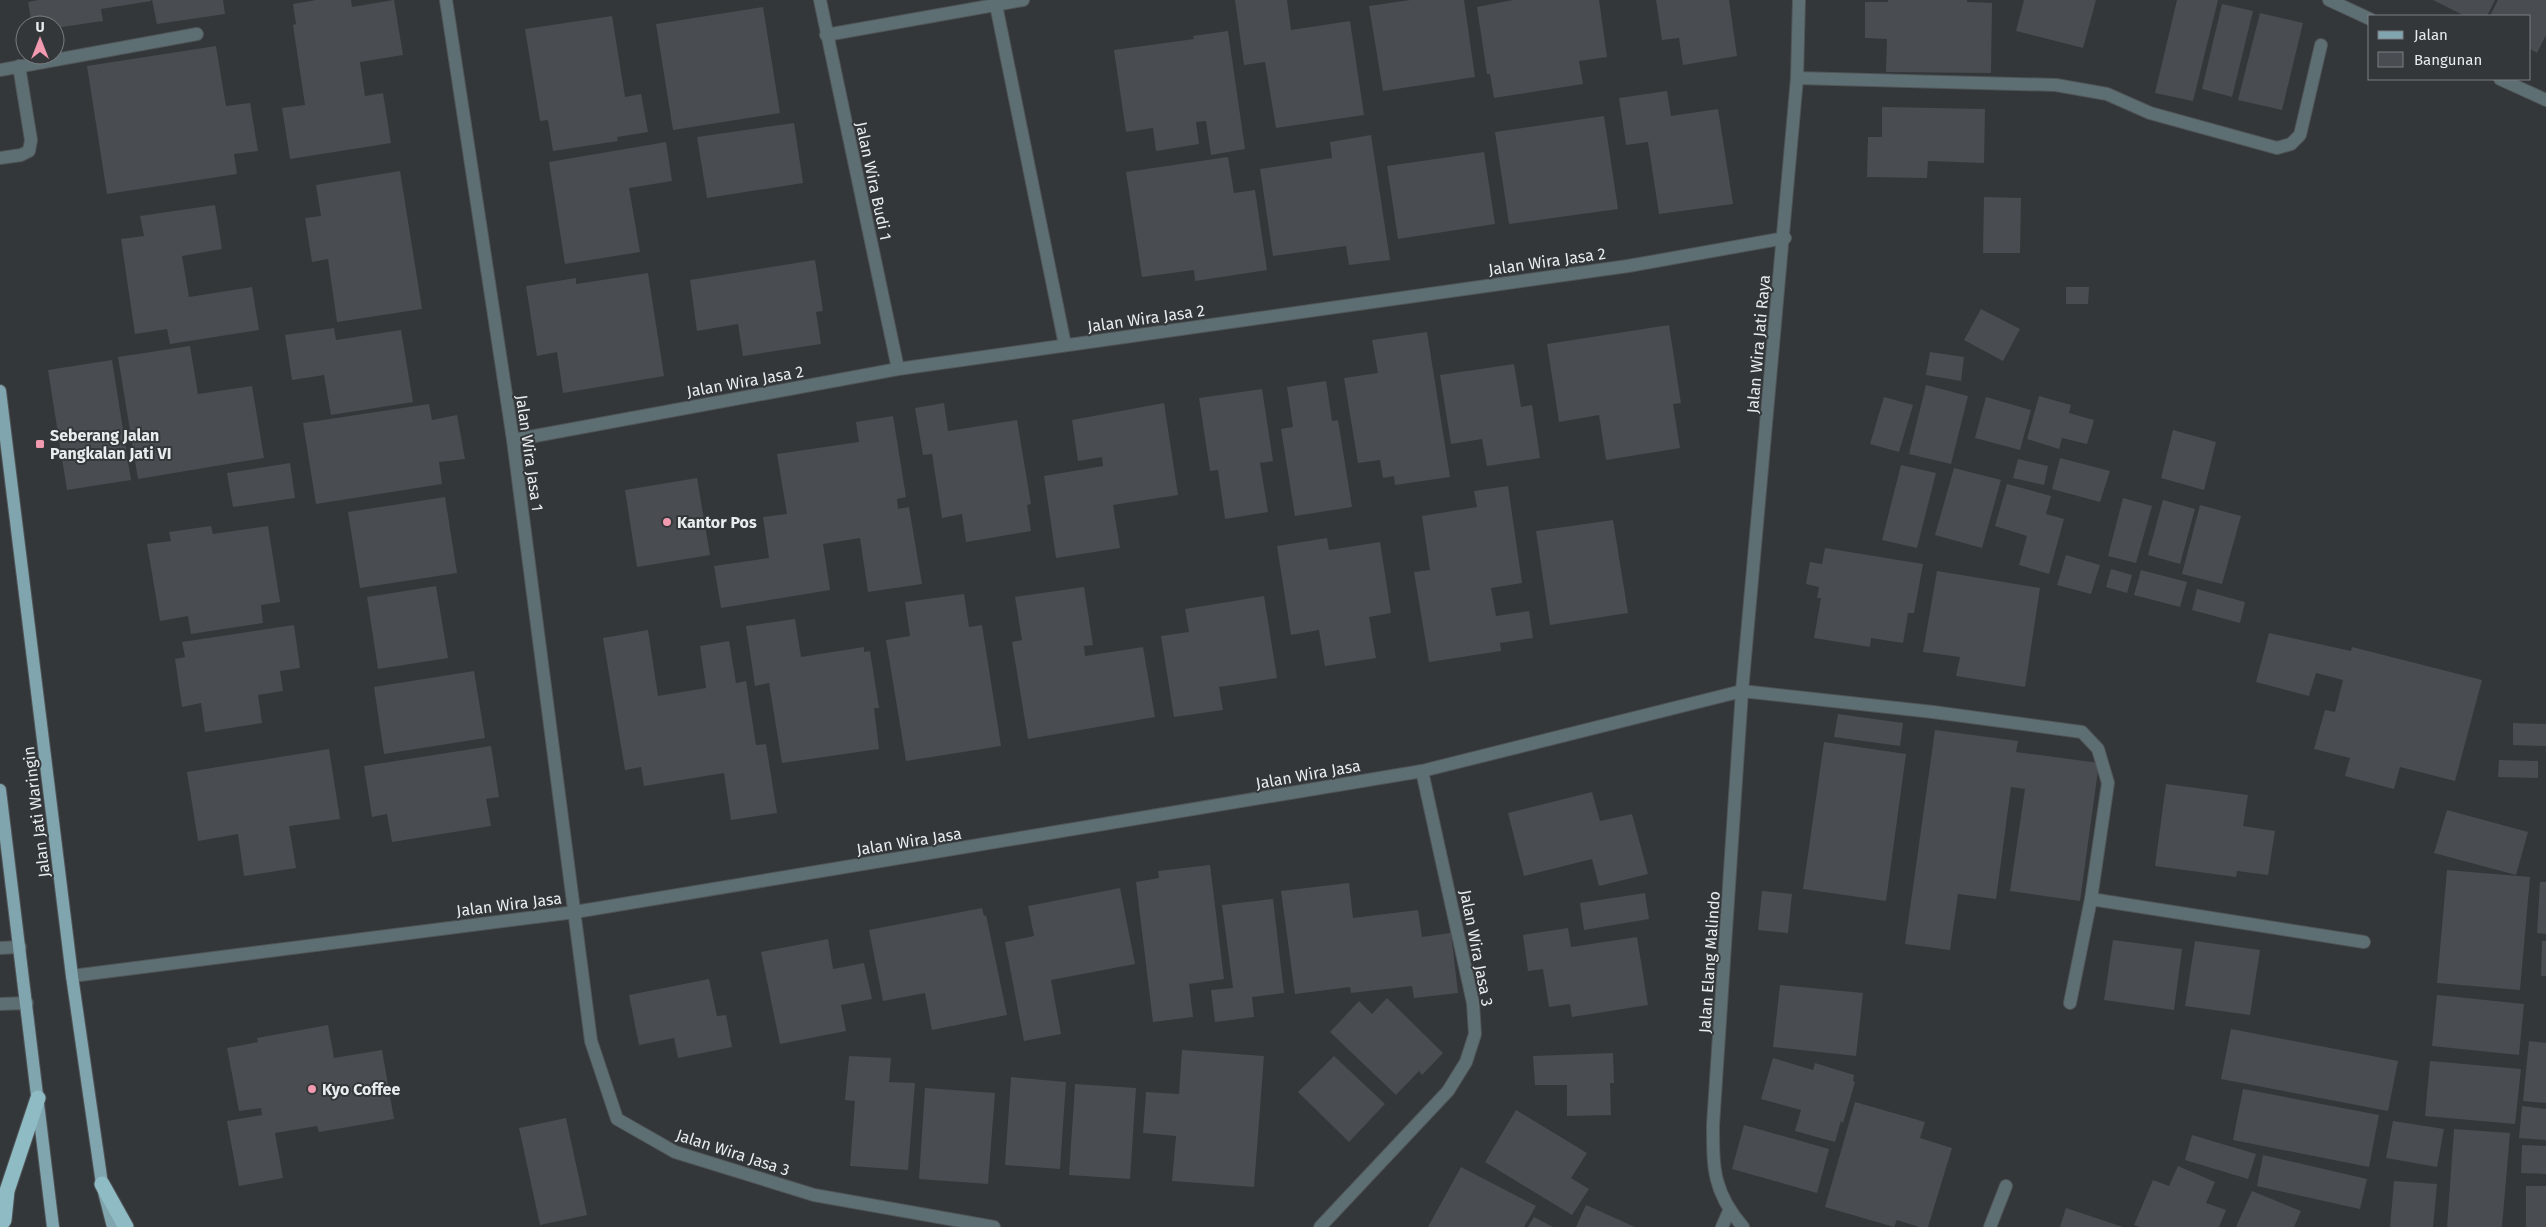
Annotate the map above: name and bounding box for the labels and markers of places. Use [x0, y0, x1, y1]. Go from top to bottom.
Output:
place label: Seberang Jalan Pangkalan Jati VI [50, 426, 171, 463]
marker: Seberang Jalan Pangkalan Jati VI [34, 438, 46, 450]
place label: Kantor Pos [677, 513, 757, 532]
marker: Kantor Pos [661, 516, 673, 528]
place label: Kyo Coffee [322, 1080, 400, 1099]
marker: Kyo Coffee [306, 1083, 318, 1095]

